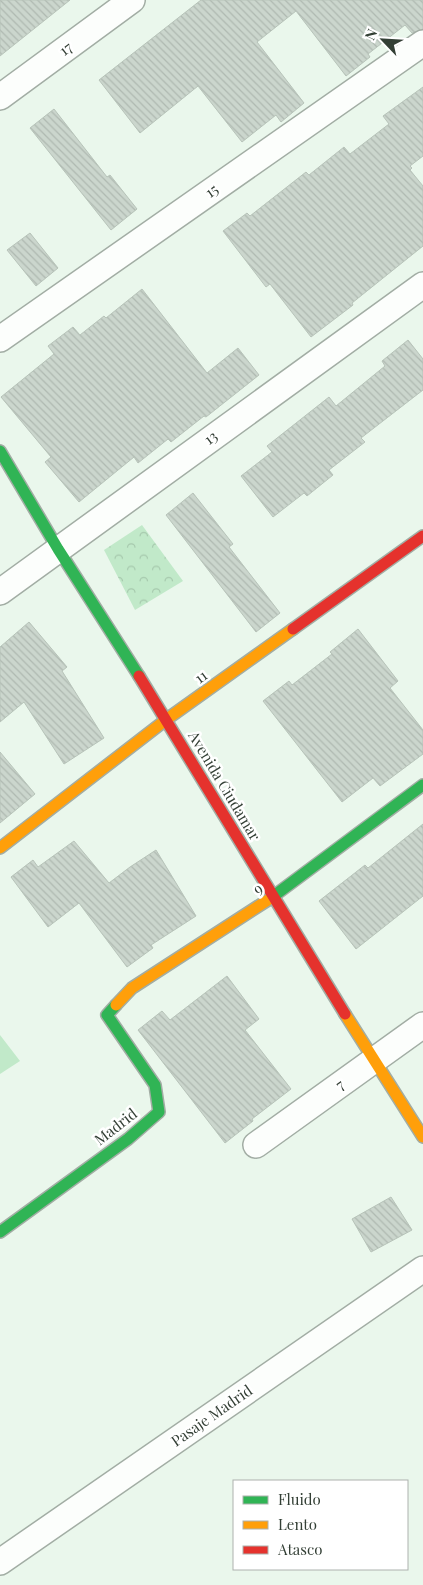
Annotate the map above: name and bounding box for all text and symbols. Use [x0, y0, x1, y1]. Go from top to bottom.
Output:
north arrow [358, 15, 408, 65]
text: N [360, 26, 382, 43]
street label: 17 [55, 37, 76, 60]
street label: 15 [201, 179, 222, 202]
street label: 13 [200, 425, 221, 449]
street label: 11 [190, 665, 211, 688]
street label: Avenida Ciudamar [184, 726, 266, 844]
street label: 9 [249, 878, 266, 899]
street label: 7 [331, 1074, 348, 1094]
street label: Madrid [90, 1103, 141, 1149]
street label: Pasaje Madrid [167, 1380, 256, 1451]
legend [233, 1480, 408, 1570]
text: Fluido [278, 1489, 321, 1509]
text: Lento [278, 1514, 317, 1534]
text: Atasco [277, 1539, 322, 1559]

